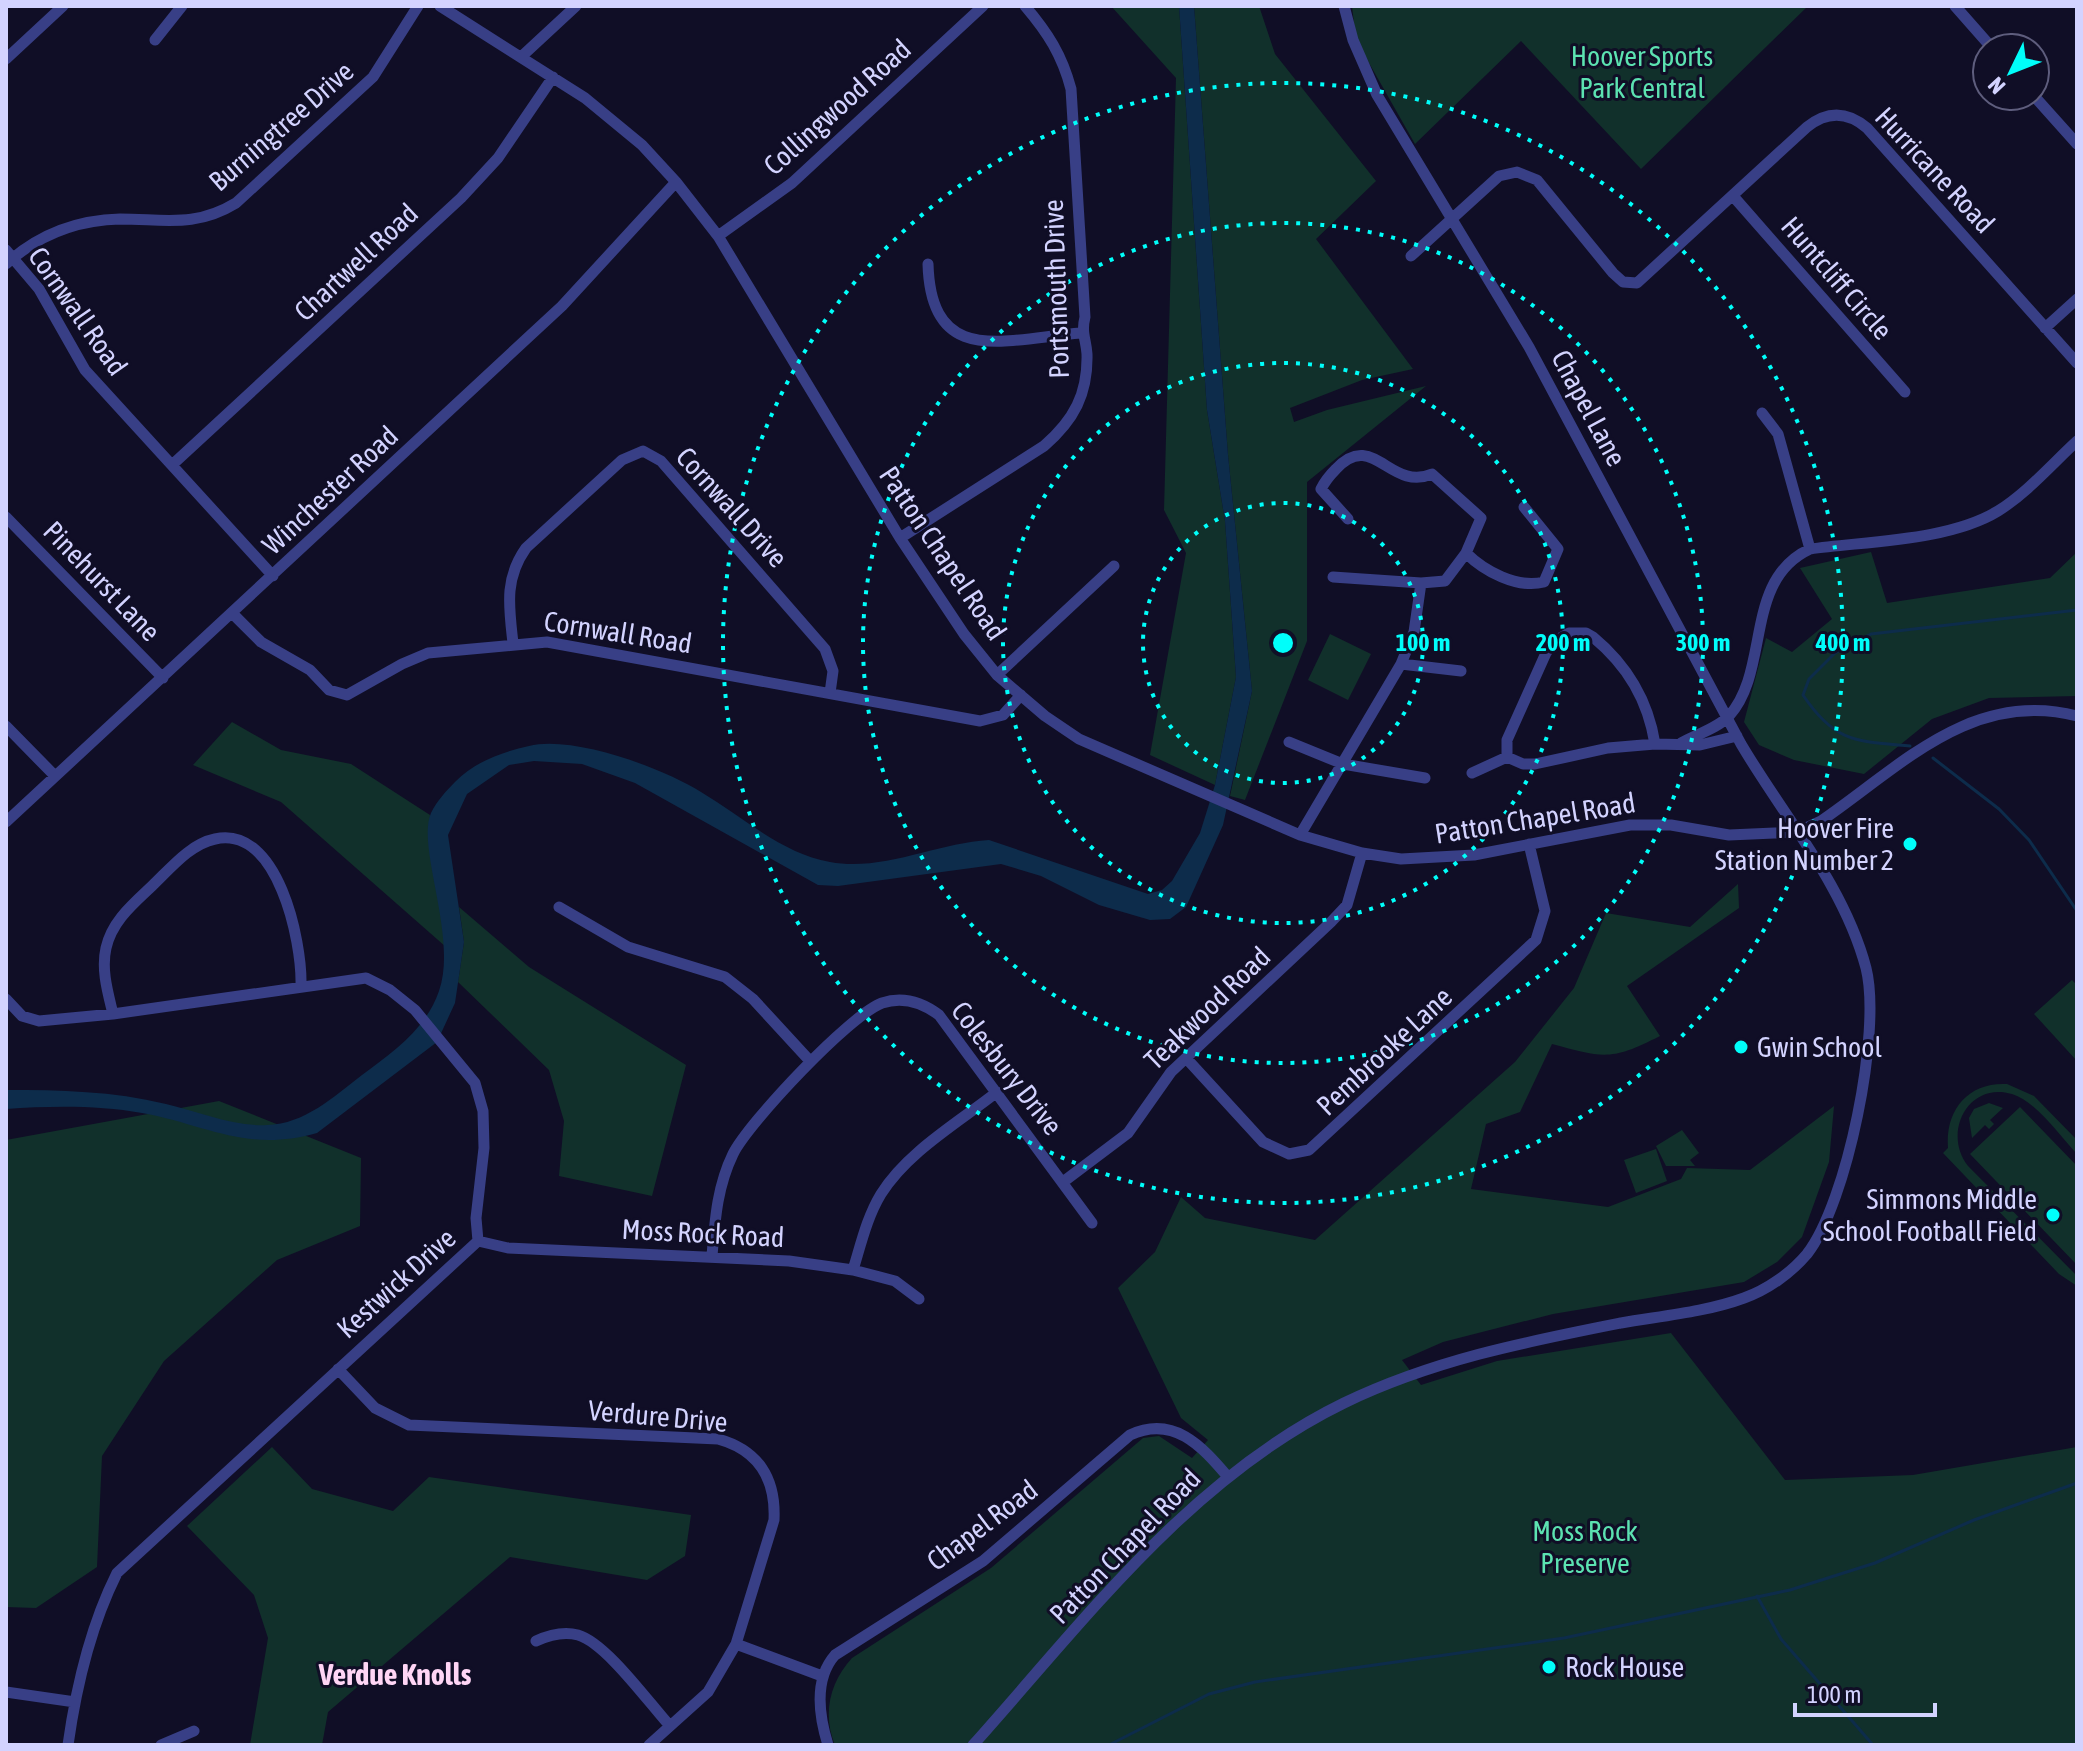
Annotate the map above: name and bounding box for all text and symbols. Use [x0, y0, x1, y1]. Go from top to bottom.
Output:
north arrow [1971, 32, 2051, 112]
street label: Collingwood Road [757, 33, 917, 181]
park label: Hoover Sports Park Central [1571, 40, 1713, 104]
street label: Burningtree Drive [202, 55, 360, 197]
text: N [1982, 72, 2010, 99]
street label: Hurricane Road [1869, 101, 2001, 239]
street label: Chartwell Road [288, 197, 424, 327]
street label: Portsmouth Drive [1037, 199, 1075, 379]
street label: Huntcliff Circle [1775, 210, 1899, 346]
street label: Cornwall Road [22, 241, 134, 381]
street label: Chapel Lane [1545, 345, 1633, 471]
street label: Winchester Road [256, 419, 404, 561]
street label: Cornwall Drive [670, 441, 794, 573]
street label: Patton Chapel Road [873, 460, 1013, 646]
street label: Pinehurst Lane [37, 515, 167, 647]
street label: Cornwall Road [542, 605, 694, 659]
centre of rings [1269, 629, 1297, 657]
text: 100 m [1396, 629, 1450, 656]
text: 200 m [1536, 629, 1590, 656]
text: 300 m [1676, 629, 1730, 656]
text: 400 m [1815, 629, 1870, 656]
street label: Patton Chapel Road [1432, 786, 1638, 850]
place label: Hoover Fire Station Number 2 [1715, 812, 1894, 876]
marker: Hoover Fire Station Number 2 [1901, 835, 1919, 853]
street label: Teakwood Road [1138, 940, 1276, 1076]
street label: Pembrooke Lane [1310, 980, 1458, 1122]
street label: Colesbury Drive [945, 995, 1069, 1141]
place label: Gwin School [1757, 1031, 1882, 1063]
marker: Gwin School [1732, 1038, 1750, 1056]
place label: Simmons Middle School Football Field [1823, 1183, 2037, 1247]
marker: Simmons Middle School Football Field [2044, 1206, 2062, 1224]
street label: Moss Rock Road [621, 1213, 785, 1253]
street label: Kestwick Drive [330, 1222, 462, 1344]
street label: Verdure Drive [587, 1394, 729, 1438]
street label: Patton Chapel Road [1043, 1462, 1207, 1630]
street label: Chapel Road [920, 1473, 1044, 1577]
park label: Moss Rock Preserve [1532, 1515, 1638, 1579]
place label: Rock House [1565, 1651, 1684, 1683]
district label: Verdue Knolls [318, 1657, 472, 1691]
marker: Rock House [1540, 1658, 1558, 1676]
scale bar [1795, 1667, 1935, 1717]
text: 100 m [1807, 1681, 1861, 1708]

